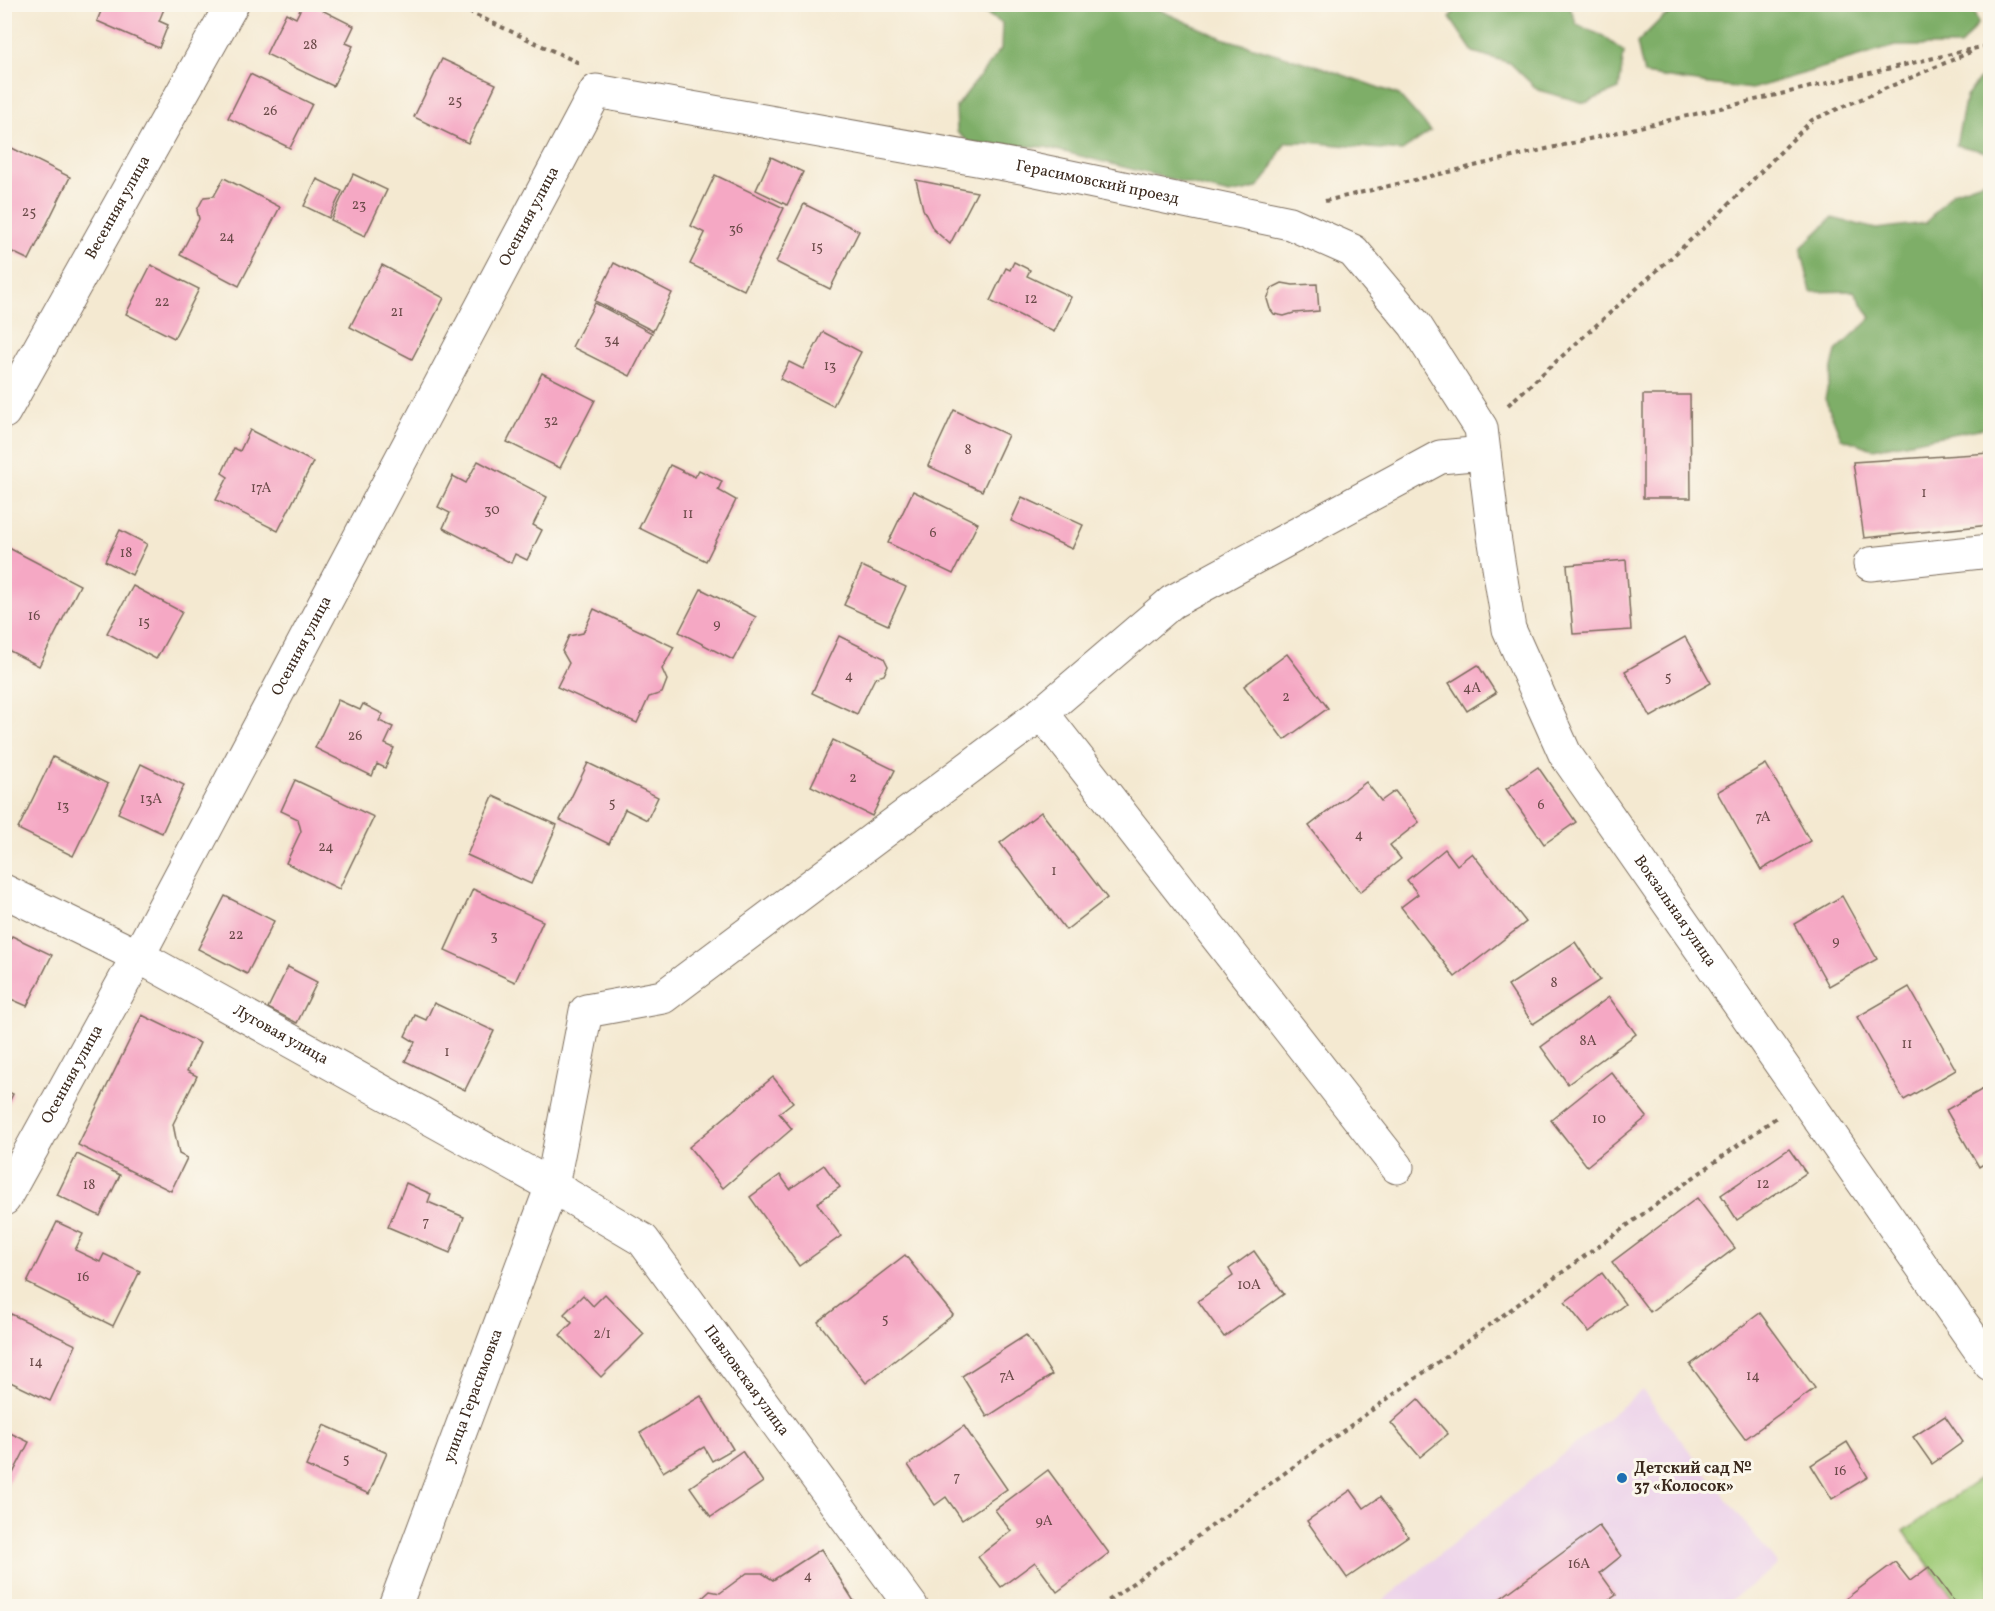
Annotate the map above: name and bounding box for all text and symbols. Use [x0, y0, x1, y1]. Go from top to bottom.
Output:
house number: 28 [303, 36, 317, 55]
house number: 25 [448, 92, 462, 111]
house number: 26 [263, 102, 277, 121]
street label: Весенняя улица [80, 152, 156, 264]
street label: Герасимовский проезд [1014, 155, 1181, 210]
street label: Осенняя улица [494, 163, 565, 270]
house number: 23 [352, 196, 366, 215]
house number: 25 [22, 203, 36, 222]
house number: 36 [729, 220, 743, 239]
house number: 24 [219, 228, 235, 247]
house number: 15 [811, 238, 823, 257]
house number: 12 [1025, 290, 1037, 309]
house number: 22 [154, 293, 170, 312]
house number: 21 [391, 303, 403, 322]
house number: 34 [604, 331, 620, 350]
house number: 13 [824, 357, 836, 376]
house number: 32 [544, 412, 558, 431]
house number: 8 [964, 441, 972, 460]
house number: 17А [251, 479, 271, 498]
house number: 1 [1921, 484, 1927, 503]
house number: 30 [484, 501, 500, 520]
house number: 11 [683, 505, 693, 524]
house number: 6 [929, 524, 937, 543]
house number: 18 [120, 544, 132, 563]
street label: Осенняя улица [267, 592, 337, 700]
house number: 16 [28, 607, 40, 626]
house number: 15 [138, 613, 150, 632]
house number: 9 [713, 615, 721, 634]
house number: 4 [845, 667, 853, 686]
house number: 5 [1665, 668, 1671, 687]
house number: 4А [1463, 679, 1481, 698]
house number: 2 [1282, 688, 1290, 707]
house number: 26 [348, 727, 362, 746]
house number: 2 [849, 769, 857, 788]
house number: 13А [140, 790, 162, 809]
house number: 5 [609, 794, 615, 813]
house number: 6 [1537, 796, 1545, 815]
house number: 13 [57, 797, 69, 816]
house number: 7А [1755, 808, 1771, 827]
house number: 4 [1355, 826, 1363, 845]
house number: 24 [318, 838, 334, 857]
street label: Вокзальная улица [1628, 851, 1721, 972]
house number: 1 [1051, 862, 1057, 881]
house number: 22 [228, 926, 244, 945]
house number: 3 [490, 927, 498, 946]
house number: 9 [1832, 932, 1840, 951]
house number: 8 [1550, 974, 1558, 993]
street label: Луговая улица [229, 1000, 332, 1071]
street label: Осенняя улица [36, 1021, 109, 1128]
house number: 8А [1580, 1032, 1597, 1051]
house number: 11 [1902, 1035, 1912, 1054]
house number: 1 [444, 1043, 450, 1062]
house number: 10 [1592, 1110, 1606, 1129]
house number: 12 [1757, 1175, 1769, 1194]
house number: 18 [83, 1176, 95, 1195]
house number: 7 [423, 1213, 430, 1232]
house number: 16 [77, 1268, 89, 1287]
house number: 10А [1237, 1276, 1261, 1295]
house number: 5 [882, 1310, 888, 1329]
street label: Павловская улица [698, 1321, 794, 1441]
house number: 2/1 [593, 1325, 611, 1344]
street label: улица Герасимовка [438, 1326, 509, 1466]
house number: 14 [29, 1353, 43, 1372]
house number: 7А [999, 1367, 1015, 1386]
house number: 14 [1746, 1367, 1760, 1386]
house number: 5 [343, 1450, 349, 1469]
place label: Детский сад № 37 «Колосок» [1634, 1458, 1752, 1498]
house number: 16 [1834, 1462, 1846, 1481]
house number: 7 [954, 1468, 961, 1487]
marker: Детский сад № 37 «Колосок» [1615, 1471, 1629, 1485]
house number: 9А [1035, 1512, 1053, 1531]
house number: 16А [1568, 1555, 1590, 1574]
house number: 4 [804, 1567, 812, 1586]

